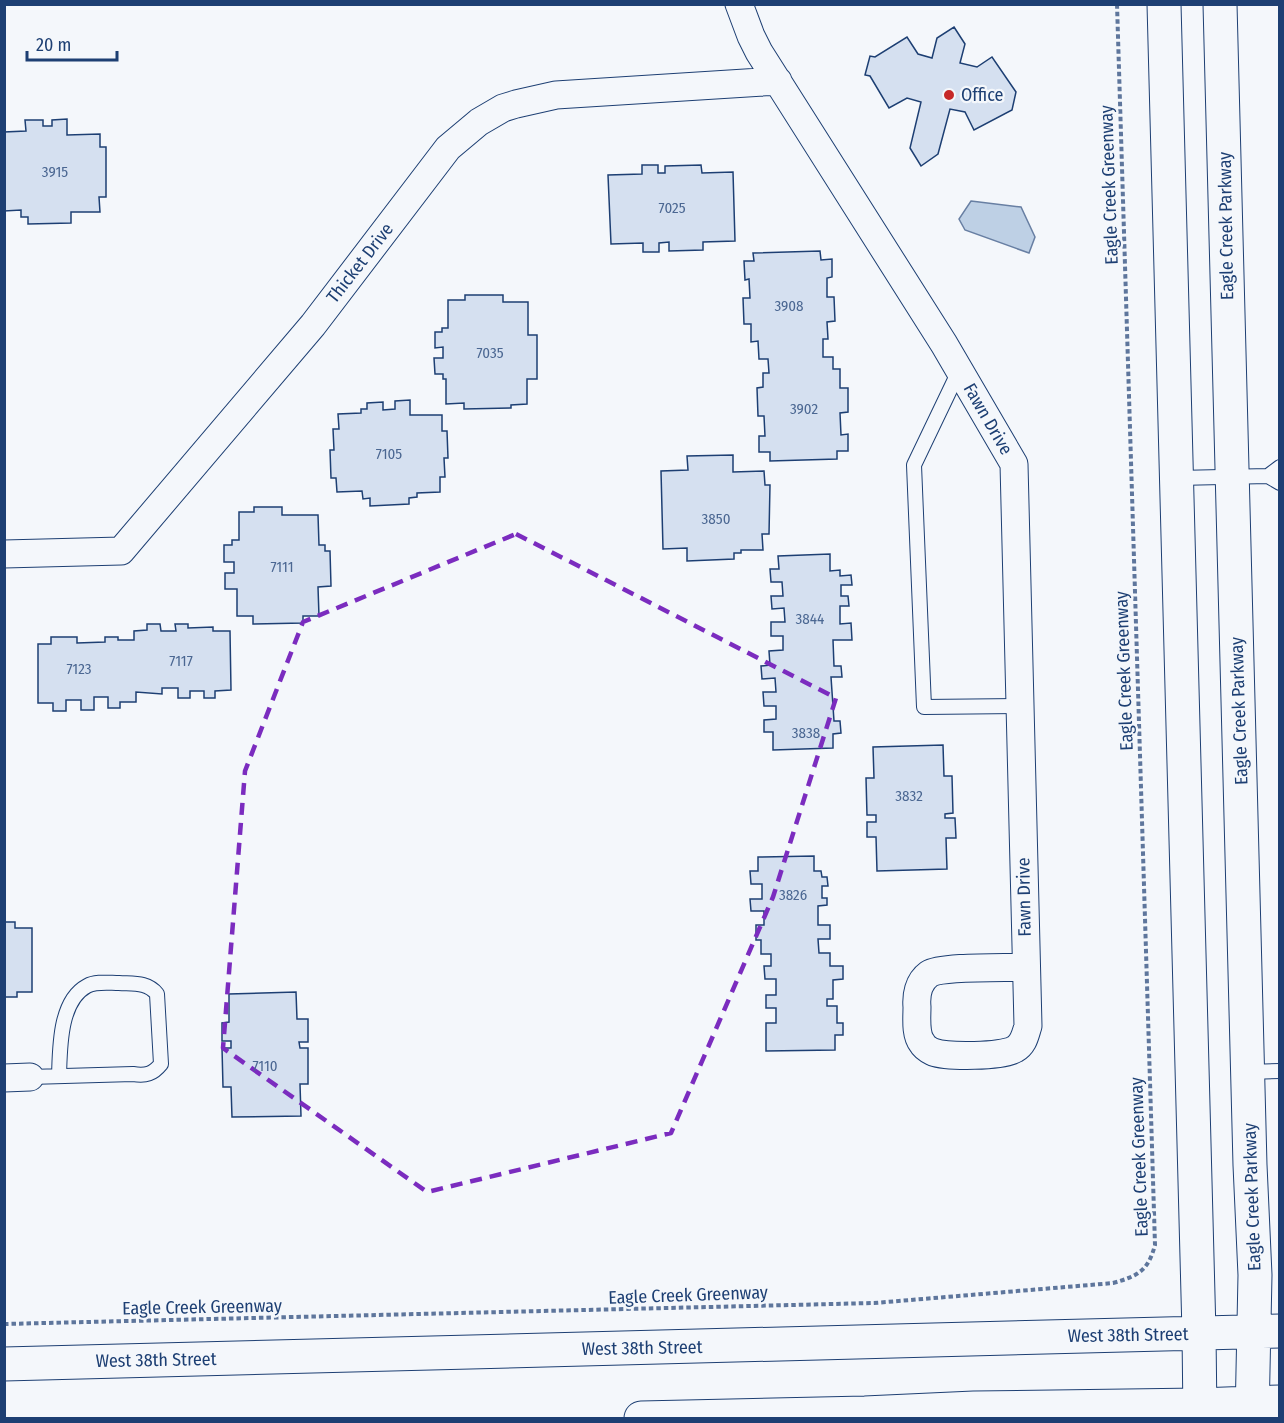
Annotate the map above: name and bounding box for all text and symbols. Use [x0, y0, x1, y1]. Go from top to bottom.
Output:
scale bar [27, 24, 117, 62]
text: 20 m [36, 34, 71, 56]
place label: Office [961, 84, 1004, 106]
marker: Office [942, 88, 956, 102]
street label: Eagle Creek Greenway [1095, 105, 1123, 265]
street label: Eagle Creek Parkway [1214, 152, 1238, 300]
house number: 3915 [42, 163, 68, 181]
house number: 7025 [658, 199, 686, 217]
street label: Thicket Drive [322, 219, 398, 307]
house number: 3908 [774, 297, 804, 315]
house number: 7035 [476, 344, 504, 362]
street label: Fawn Drive [959, 379, 1017, 459]
house number: 3902 [790, 400, 818, 418]
house number: 7105 [376, 445, 402, 463]
house number: 3850 [702, 510, 730, 528]
house number: 7111 [270, 558, 294, 576]
street label: Eagle Creek Greenway [1110, 591, 1138, 751]
house number: 3844 [796, 610, 824, 628]
street label: Eagle Creek Parkway [1225, 637, 1253, 785]
house number: 7117 [169, 652, 193, 670]
house number: 7123 [66, 660, 92, 678]
house number: 3838 [792, 724, 820, 742]
house number: 3832 [895, 787, 923, 805]
street label: Fawn Drive [1012, 857, 1036, 937]
house number: 3826 [779, 886, 807, 904]
house number: 7110 [252, 1057, 278, 1075]
street label: Eagle Creek Greenway [1125, 1077, 1153, 1237]
street label: Eagle Creek Parkway [1238, 1123, 1266, 1271]
street label: Eagle Creek Greenway [608, 1281, 768, 1309]
street label: Eagle Creek Greenway [122, 1295, 282, 1319]
street label: West 38th Street [1067, 1323, 1189, 1347]
street label: West 38th Street [581, 1336, 703, 1360]
street label: West 38th Street [95, 1348, 217, 1372]

